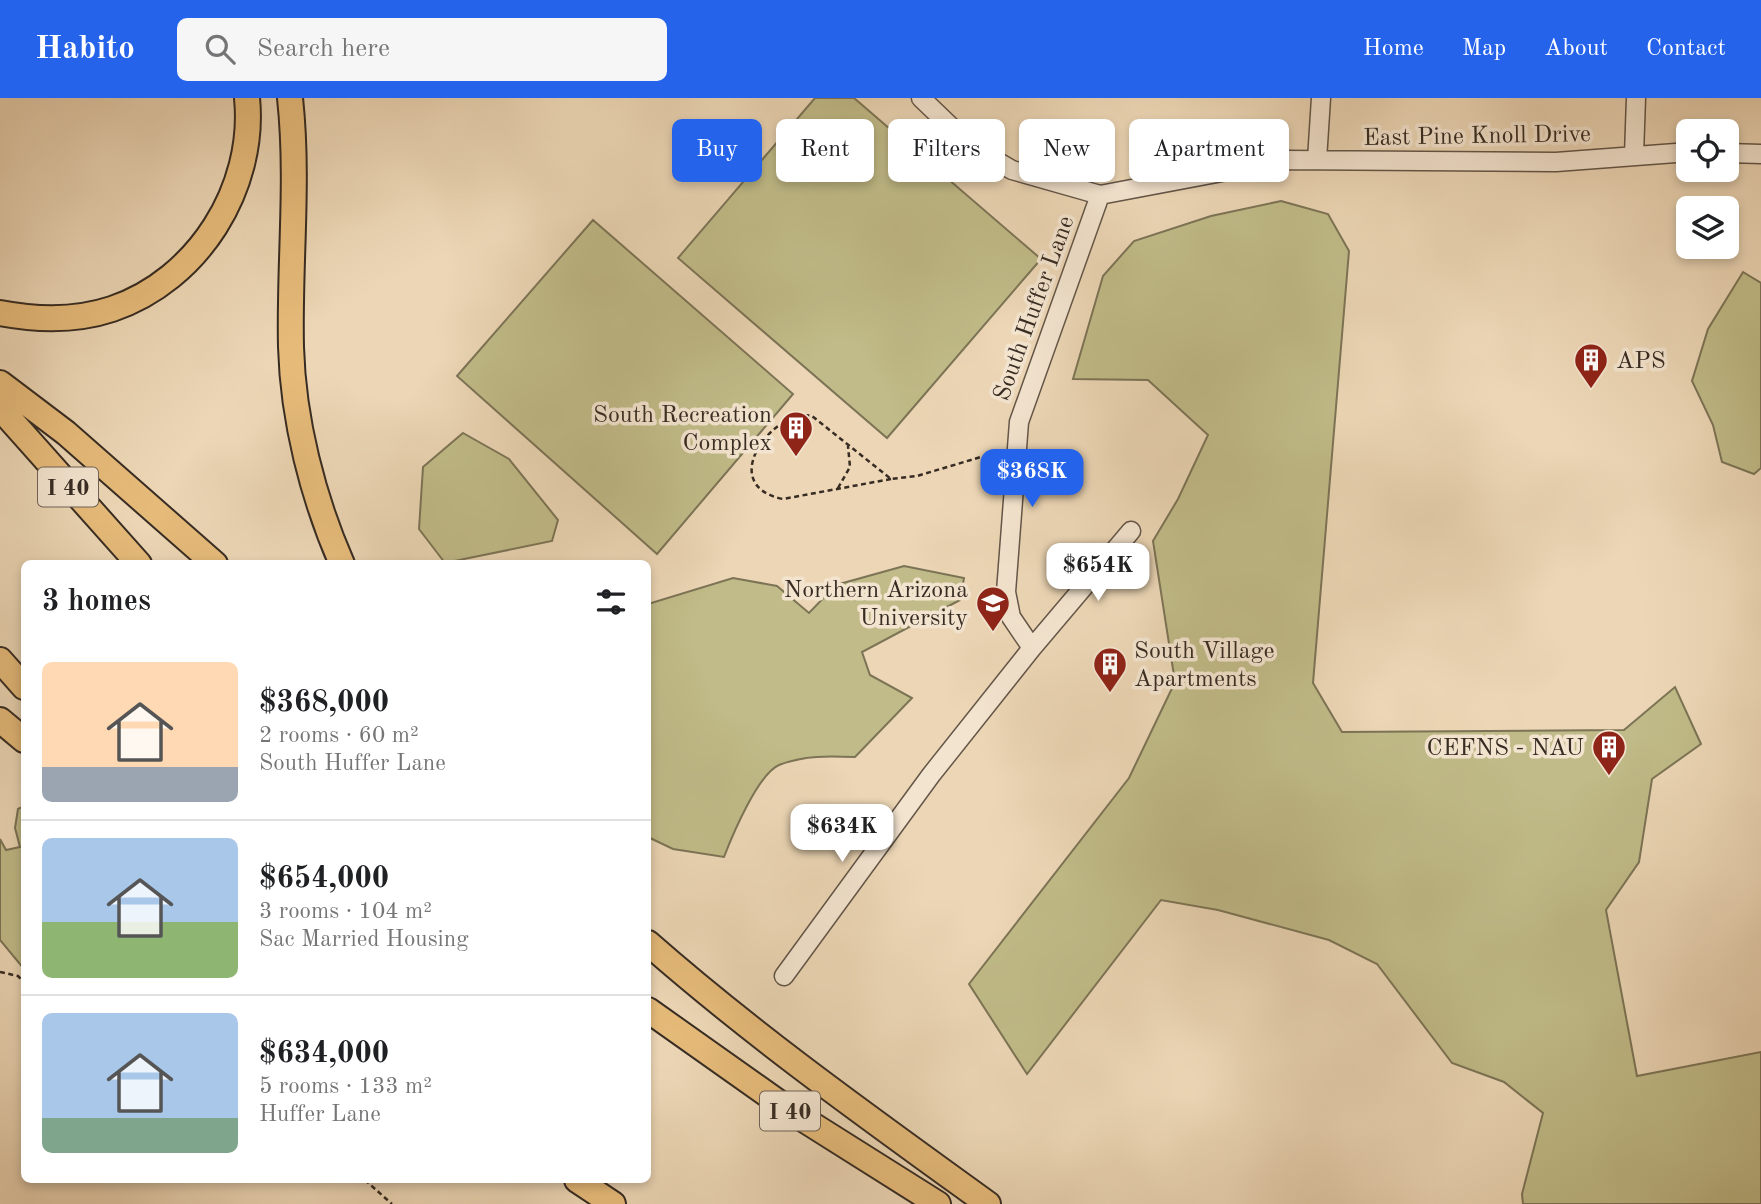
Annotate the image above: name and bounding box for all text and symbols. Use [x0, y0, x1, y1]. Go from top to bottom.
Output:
search box [177, 18, 667, 81]
icon: search [201, 30, 239, 68]
text: Habito [35, 33, 135, 66]
text: Search here [257, 36, 390, 62]
text: Home [1363, 37, 1424, 61]
text: Map [1462, 37, 1506, 61]
text: About [1544, 37, 1608, 61]
text: Contact [1646, 37, 1726, 61]
chip: Buy [672, 119, 762, 182]
chip: Rent [776, 119, 874, 182]
chip: Filters [888, 119, 1005, 182]
chip: New [1019, 119, 1115, 182]
chip: Apartment [1129, 119, 1289, 182]
map controls [1676, 119, 1739, 259]
button: locate [1676, 119, 1739, 182]
street label: East Pine Knoll Drive [1363, 123, 1591, 151]
button: layers [1676, 196, 1739, 259]
street label: South Huffer Lane [990, 213, 1079, 404]
building icon: APS [1572, 341, 1610, 390]
place label: APS [1616, 350, 1666, 374]
place label: South Recreation Complex [593, 404, 772, 456]
building icon: South Recreation Complex [777, 409, 815, 458]
pin: $368K [983, 450, 1081, 509]
text: $368K [996, 460, 1068, 483]
road number: I 40 [38, 468, 98, 506]
pin: $654K [1049, 544, 1147, 603]
text: $654K [1062, 554, 1134, 577]
place label: Northern Arizona University [784, 579, 968, 631]
icon: filters [592, 583, 630, 621]
school or university icon: Northern Arizona University [974, 584, 1012, 633]
text: 3 homes [42, 587, 151, 617]
place label: South Village Apartments [1134, 640, 1275, 692]
building icon: South Village Apartments [1091, 645, 1129, 694]
text: $368,000 [259, 688, 389, 718]
icon: home [98, 690, 182, 774]
text: 2 rooms · 60 m² [259, 724, 419, 747]
building icon: CEFNS - NAU [1590, 728, 1628, 777]
place label: CEFNS - NAU [1427, 737, 1584, 761]
text: South Huffer Lane [259, 752, 446, 775]
pin: $634K [793, 804, 891, 864]
text: $634K [806, 815, 878, 838]
text: $654,000 [259, 864, 389, 894]
icon: home [98, 866, 182, 950]
text: 3 rooms · 104 m² [259, 900, 432, 923]
text: Sac Married Housing [259, 928, 469, 951]
text: $634,000 [259, 1039, 389, 1069]
icon: home [98, 1041, 182, 1125]
text: 5 rooms · 133 m² [259, 1075, 432, 1098]
road number: I 40 [760, 1092, 820, 1130]
text: Huffer Lane [259, 1103, 381, 1126]

